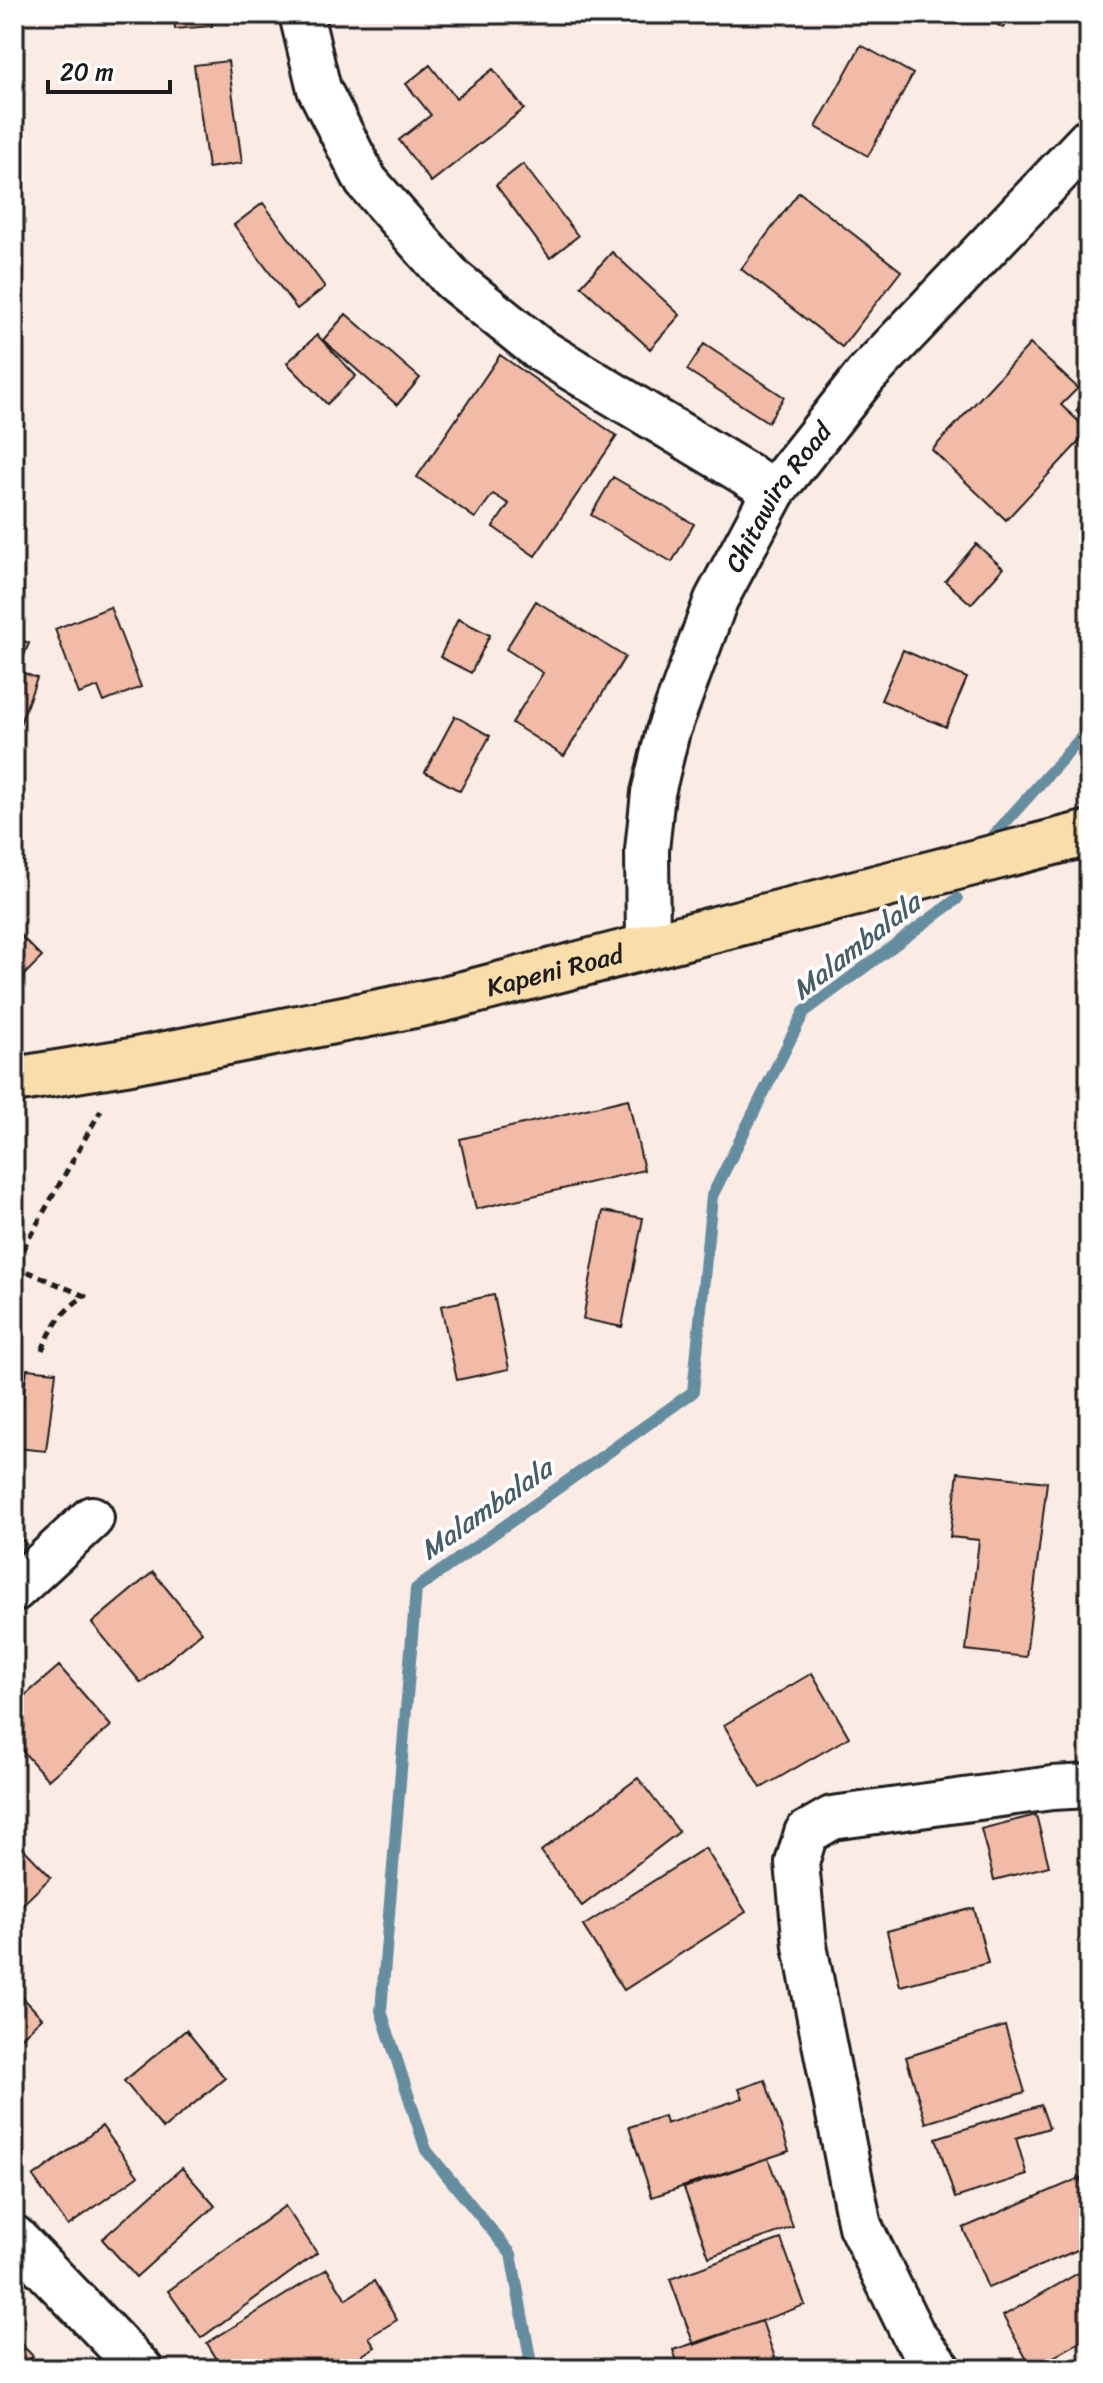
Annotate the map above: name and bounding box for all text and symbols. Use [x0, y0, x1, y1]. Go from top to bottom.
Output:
scale bar [48, 44, 170, 94]
text: 20 m [60, 51, 114, 93]
street label: Chitawira Road [712, 410, 845, 581]
water label: Malambalala [780, 877, 935, 1013]
street label: Kapeni Road [481, 930, 630, 1010]
water label: Malambalala [409, 1443, 566, 1573]

